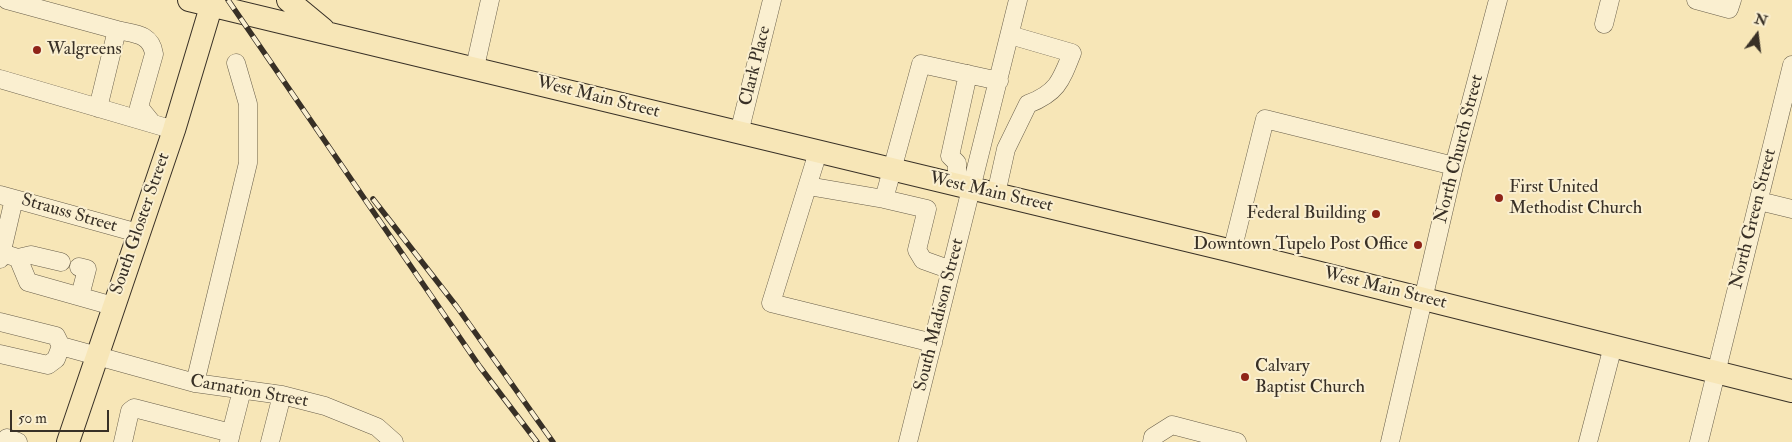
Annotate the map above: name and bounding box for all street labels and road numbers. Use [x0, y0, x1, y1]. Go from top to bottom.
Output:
street label: Clark Place [736, 24, 776, 108]
street label: West Main Street [534, 72, 662, 124]
street label: North Church Street [1431, 72, 1489, 226]
street label: North Green Street [1726, 147, 1782, 291]
street label: South Gloster Street [107, 150, 175, 298]
street label: West Main Street [927, 168, 1055, 218]
street label: Strauss Street [19, 190, 119, 238]
street label: South Madison Street [911, 236, 969, 394]
street label: West Main Street [1321, 263, 1449, 315]
street label: Carnation Street [188, 371, 310, 413]

